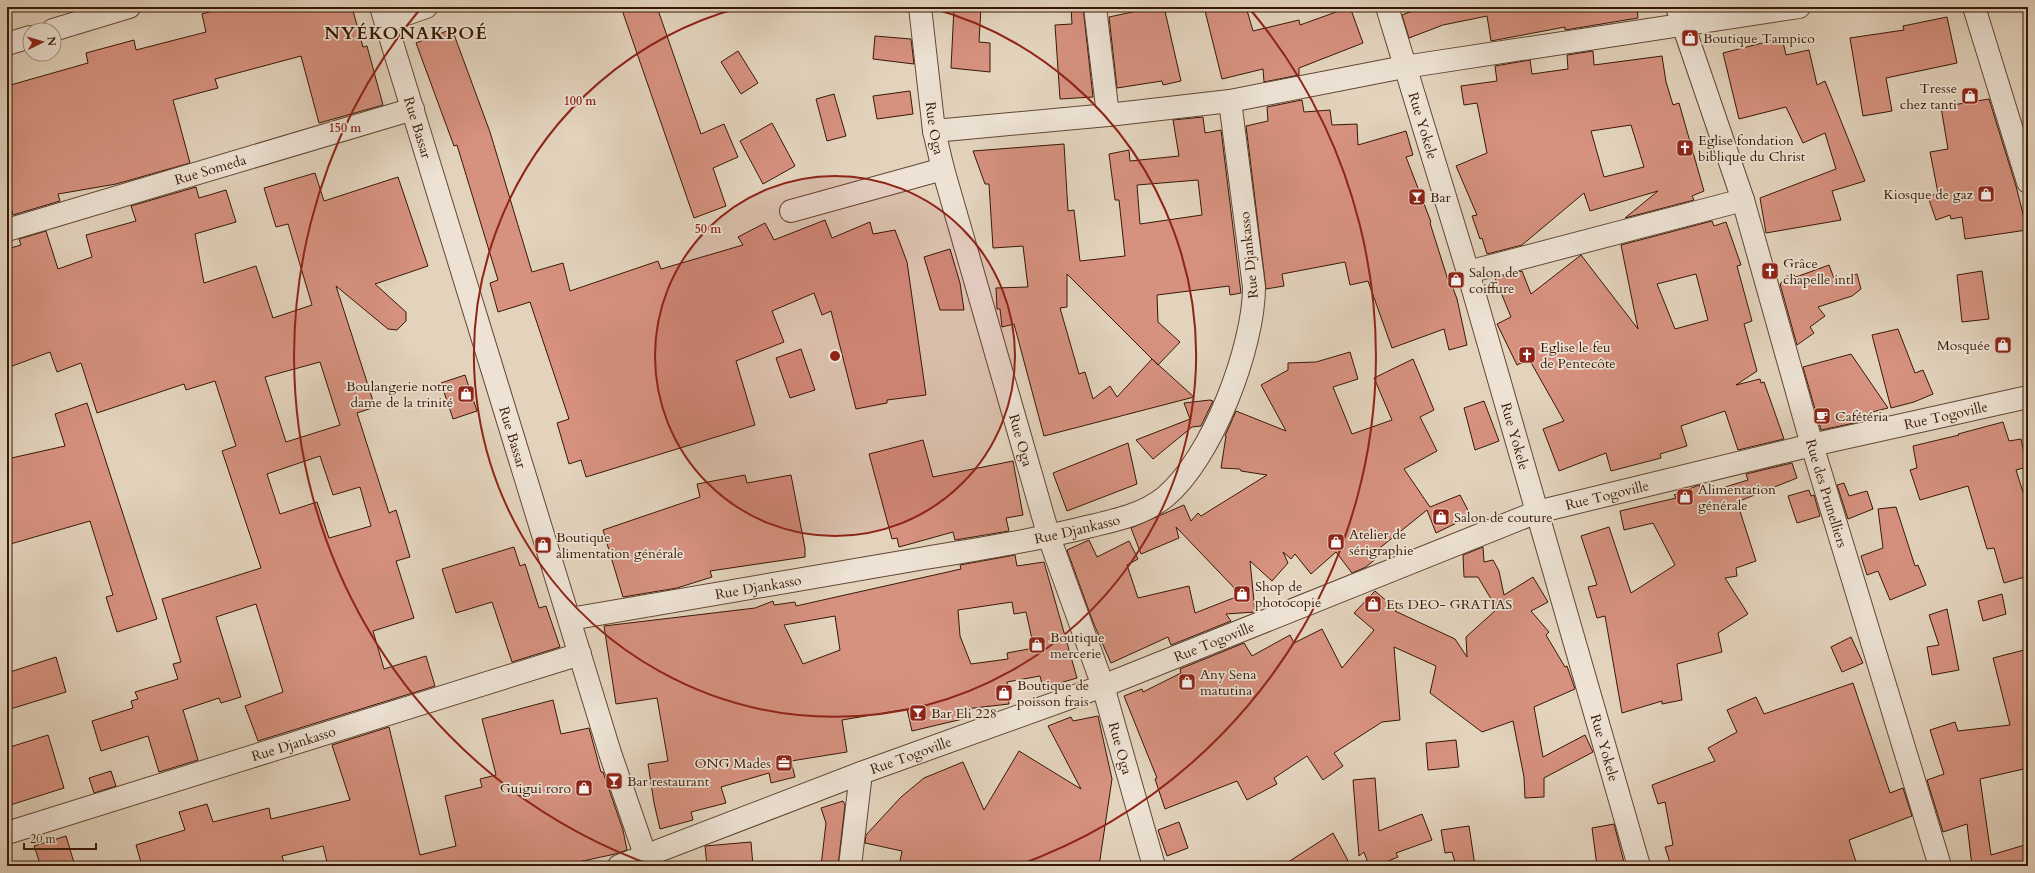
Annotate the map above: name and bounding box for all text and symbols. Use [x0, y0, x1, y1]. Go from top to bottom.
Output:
district label: NYÉKONAKPOÉ [324, 21, 488, 46]
north arrow [22, 22, 62, 62]
shop icon: Boutique Tampico [1680, 28, 1700, 48]
place label: Boutique Tampico [1703, 29, 1815, 48]
text: N [44, 36, 59, 47]
place label: Tresse chez tanti [1900, 79, 1957, 114]
shop icon: Tresse chez tanti [1960, 86, 1980, 106]
street label: Rue Yokele [1404, 90, 1442, 162]
text: 100 m [564, 93, 597, 109]
street label: Rue Bassar [400, 94, 437, 162]
street label: Rue Oga [921, 101, 949, 157]
text: 150 m [329, 120, 362, 136]
place label: Eglise fondation biblique du Christ [1698, 131, 1806, 166]
church icon: Eglise fondation biblique du Christ [1675, 138, 1695, 158]
street label: Rue Someda [172, 150, 248, 189]
shop icon: Kiosque de gaz [1976, 184, 1996, 204]
place label: Kiosque de gaz [1883, 185, 1974, 204]
bar icon: Bar [1407, 187, 1427, 207]
place label: Bar [1430, 188, 1452, 207]
street label: Rue Djankasso [1235, 210, 1263, 299]
text: 50 m [695, 221, 722, 237]
place label: Grâce chapelle intl [1783, 254, 1854, 289]
church icon: Grâce chapelle intl [1760, 261, 1780, 281]
place label: Salon de coiffure [1469, 263, 1519, 298]
shop icon: Salon de coiffure [1446, 270, 1466, 290]
shop icon: Mosquée [1993, 335, 2013, 355]
place label: Mosquée [1937, 336, 1990, 355]
place label: Eglise le feu de Pentecôte [1540, 338, 1616, 373]
church icon: Eglise le feu de Pentecôte [1517, 345, 1537, 365]
centre of rings [828, 349, 842, 363]
place label: Boulangerie notre dame de la trinité [346, 377, 453, 412]
shop icon: Boulangerie notre dame de la trinité [456, 384, 476, 404]
street label: Rue Togoville [1902, 397, 1989, 434]
street label: Rue Yokele [1497, 400, 1534, 472]
street label: Rue Bassar [495, 404, 532, 471]
cafe icon: Cafétéria [1812, 406, 1832, 426]
place label: Cafétéria [1835, 407, 1888, 426]
street label: Rue Oga [1005, 412, 1038, 468]
street label: Rue des Prunelliers [1801, 437, 1852, 550]
street label: Rue Togoville [1563, 476, 1651, 514]
place label: Alimentation générale [1698, 480, 1776, 515]
shop icon: Alimentation générale [1675, 487, 1695, 507]
shop icon: Salon de couture [1431, 507, 1451, 527]
place label: Salon de couture [1454, 508, 1553, 527]
street label: Rue Djankasso [1033, 510, 1122, 548]
place label: Atelier de sérigraphie [1349, 525, 1414, 560]
place label: Boutique alimentation générale [556, 528, 683, 563]
shop icon: Atelier de sérigraphie [1326, 532, 1346, 552]
shop icon: Boutique alimentation générale [533, 535, 553, 555]
street label: Rue Djankasso [714, 570, 803, 604]
place label: Shop de photocopie [1255, 577, 1321, 612]
shop icon: Shop de photocopie [1232, 584, 1252, 604]
shop icon: Ets DEO- GRATIAS [1363, 594, 1383, 614]
place label: Ets DEO- GRATIAS [1386, 595, 1512, 614]
street label: Rue Togoville [1171, 617, 1257, 666]
place label: Boutique mercerie [1050, 628, 1105, 663]
shop icon: Boutique mercerie [1027, 635, 1047, 655]
place label: Any Sena matutina [1200, 665, 1256, 700]
shop icon: Any Sena matutina [1177, 672, 1197, 692]
place label: Boutique de poisson frais [1017, 676, 1089, 711]
shop icon: Boutique de poisson frais [994, 683, 1014, 703]
bar icon: Bar Eli 228 [908, 703, 928, 723]
place label: Bar Eli 228 [931, 704, 997, 723]
street label: Rue Yokele [1586, 712, 1624, 784]
street label: Rue Oga [1104, 720, 1137, 777]
street label: Rue Djankasso [249, 721, 338, 766]
street label: Rue Togoville [867, 732, 954, 779]
office icon: ONG Mades [774, 753, 794, 773]
place label: ONG Mades [694, 754, 771, 773]
bar icon: Bar restaurant [604, 771, 624, 791]
place label: Bar restaurant [627, 772, 710, 791]
shop icon: Guigui roro [574, 778, 594, 798]
place label: Guigui roro [500, 779, 571, 798]
scale bar [24, 825, 96, 851]
text: 20 m [30, 831, 57, 847]

